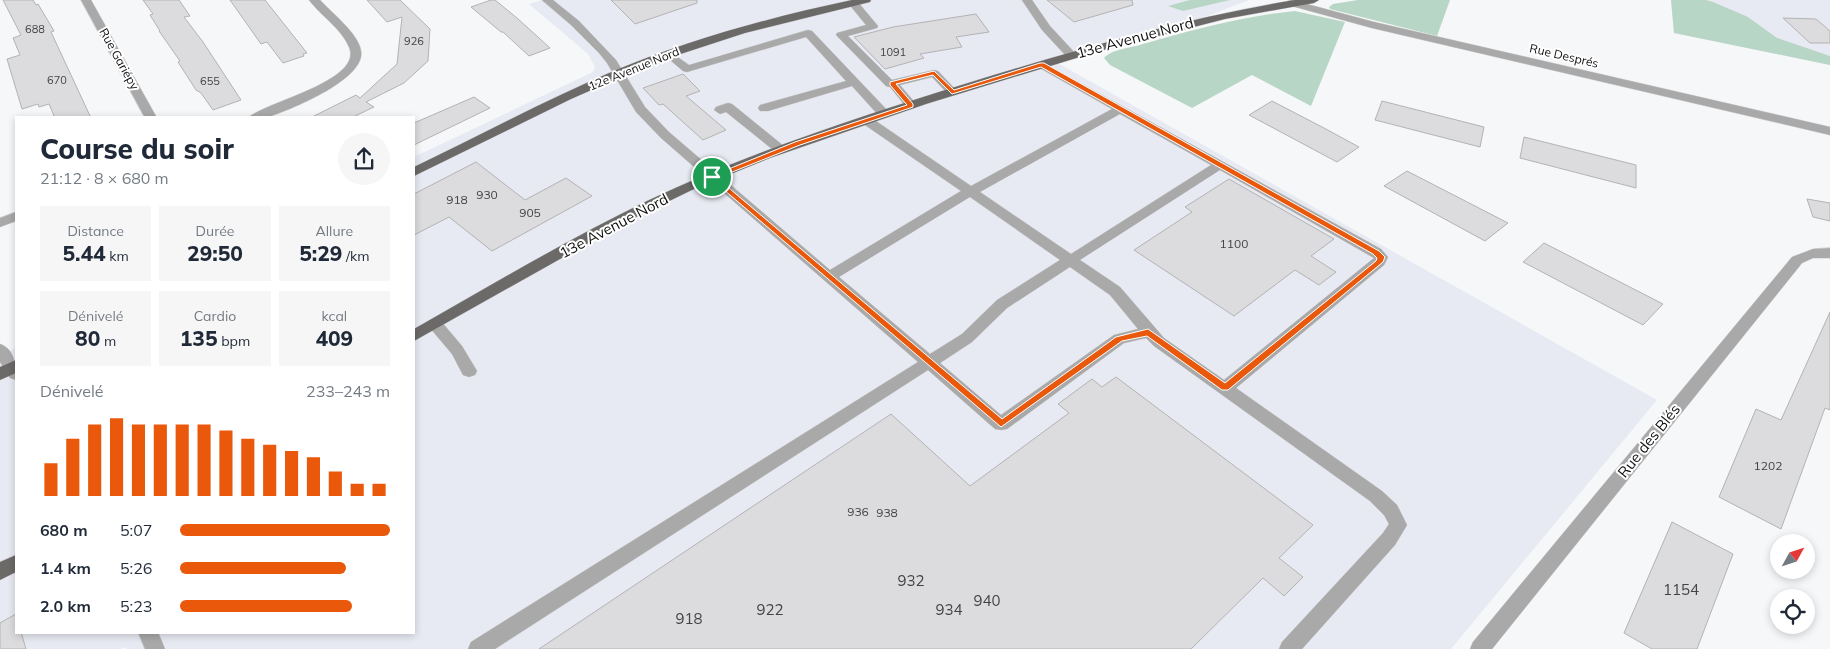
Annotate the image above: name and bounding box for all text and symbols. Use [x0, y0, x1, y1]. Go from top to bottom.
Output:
street label: 13e Avenue Nord [1074, 13, 1195, 62]
house number: 688 [25, 22, 45, 36]
street label: Rue Gariépy [96, 25, 143, 93]
house number: 926 [404, 34, 424, 48]
street label: Rue Després [1528, 40, 1600, 71]
street label: 12e Avenue Nord [586, 44, 681, 94]
house number: 1091 [880, 45, 906, 59]
house number: 670 [47, 73, 67, 87]
house number: 655 [200, 74, 220, 88]
text: Course du soir [40, 131, 234, 166]
button: share [338, 133, 390, 185]
pin [691, 156, 733, 198]
icon: arrive [698, 163, 726, 191]
text: 21:12 · 8 × 680 m [40, 168, 169, 188]
house number: 930 [476, 187, 498, 202]
street label: 13e Avenue Nord [556, 189, 671, 262]
house number: 918 [446, 192, 468, 207]
house number: 905 [519, 205, 541, 220]
text: Distance [67, 222, 124, 240]
text: Durée [196, 222, 234, 240]
text: Allure [316, 222, 353, 240]
house number: 1100 [1220, 236, 1248, 251]
text: 5.44 [62, 240, 106, 266]
text: 29:50 [187, 240, 243, 266]
text: 5:29 [299, 240, 342, 266]
text: km [106, 247, 129, 265]
text: /km [342, 247, 370, 265]
text: Dénivelé [68, 307, 123, 325]
text: Cardio [194, 307, 236, 325]
text: kcal [322, 307, 347, 325]
text: 80 [75, 325, 100, 351]
text: 135 [180, 325, 218, 351]
text: 409 [315, 325, 353, 351]
text: m [100, 332, 116, 350]
text: bpm [218, 332, 250, 350]
text: Dénivelé [40, 381, 103, 401]
text: 233–243 m [306, 381, 390, 401]
street label: Rue des Blés [1613, 400, 1684, 481]
house number: 1202 [1754, 458, 1782, 473]
house number: 936 [847, 504, 869, 519]
house number: 938 [876, 505, 898, 520]
text: 680 m [40, 520, 88, 540]
text: 5:07 [120, 520, 152, 540]
north arrow [1770, 534, 1815, 579]
map controls [1770, 534, 1815, 634]
text: 1.4 km [40, 558, 91, 578]
text: 5:26 [120, 558, 152, 578]
house number: 932 [897, 571, 925, 590]
house number: 1154 [1663, 580, 1699, 599]
button: locate [1770, 589, 1815, 634]
house number: 940 [973, 591, 1001, 610]
text: 2.0 km [40, 596, 91, 616]
text: 5:23 [120, 596, 152, 616]
house number: 922 [756, 600, 784, 619]
house number: 934 [935, 600, 963, 619]
house number: 918 [675, 609, 703, 628]

